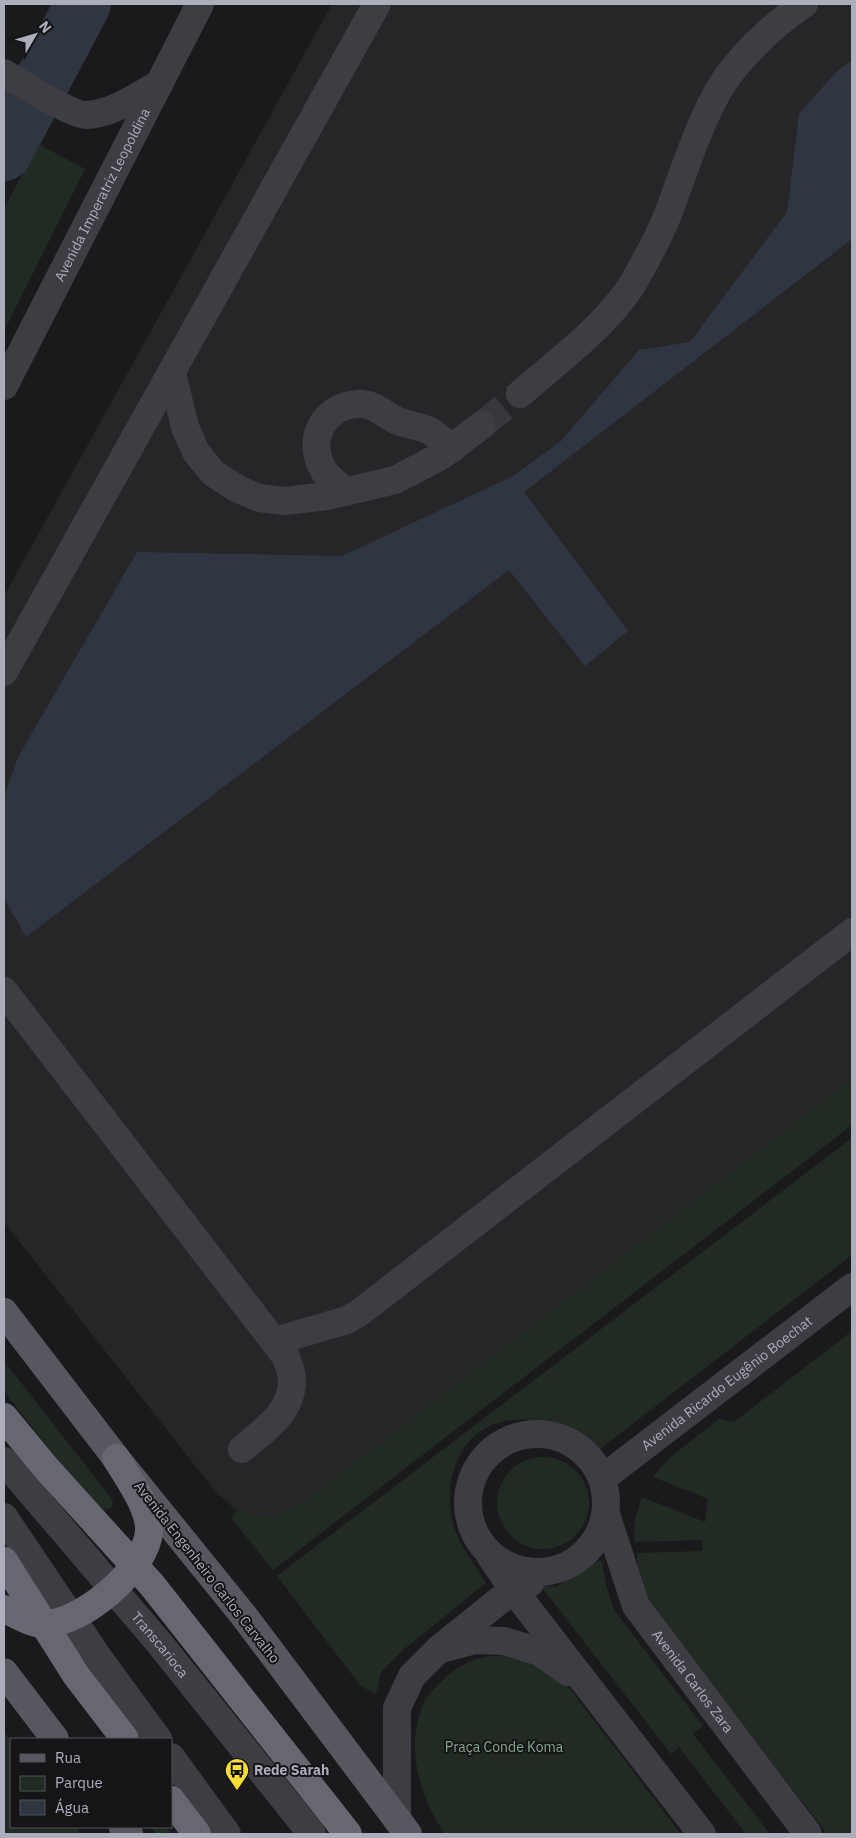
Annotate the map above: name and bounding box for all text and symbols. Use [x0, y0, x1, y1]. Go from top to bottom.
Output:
north arrow [10, 10, 60, 60]
text: N [35, 17, 55, 37]
street label: Avenida Imperatriz Leopoldina [50, 105, 154, 284]
street label: Avenida Ricardo Eugênio Boechat [638, 1312, 816, 1454]
street label: Avenida Engenheiro Carlos Carvalho [130, 1477, 284, 1667]
street label: Transcarioca [127, 1608, 193, 1682]
street label: Avenida Carlos Zara [648, 1626, 738, 1737]
legend [10, 1738, 172, 1828]
park label: Praça Conde Koma [445, 1738, 564, 1756]
text: Rua [55, 1748, 81, 1767]
bus stop icon: Rede Sarah [224, 1757, 250, 1791]
place label: Rede Sarah [254, 1761, 329, 1779]
text: Parque [55, 1773, 103, 1792]
text: Água [55, 1798, 89, 1817]

